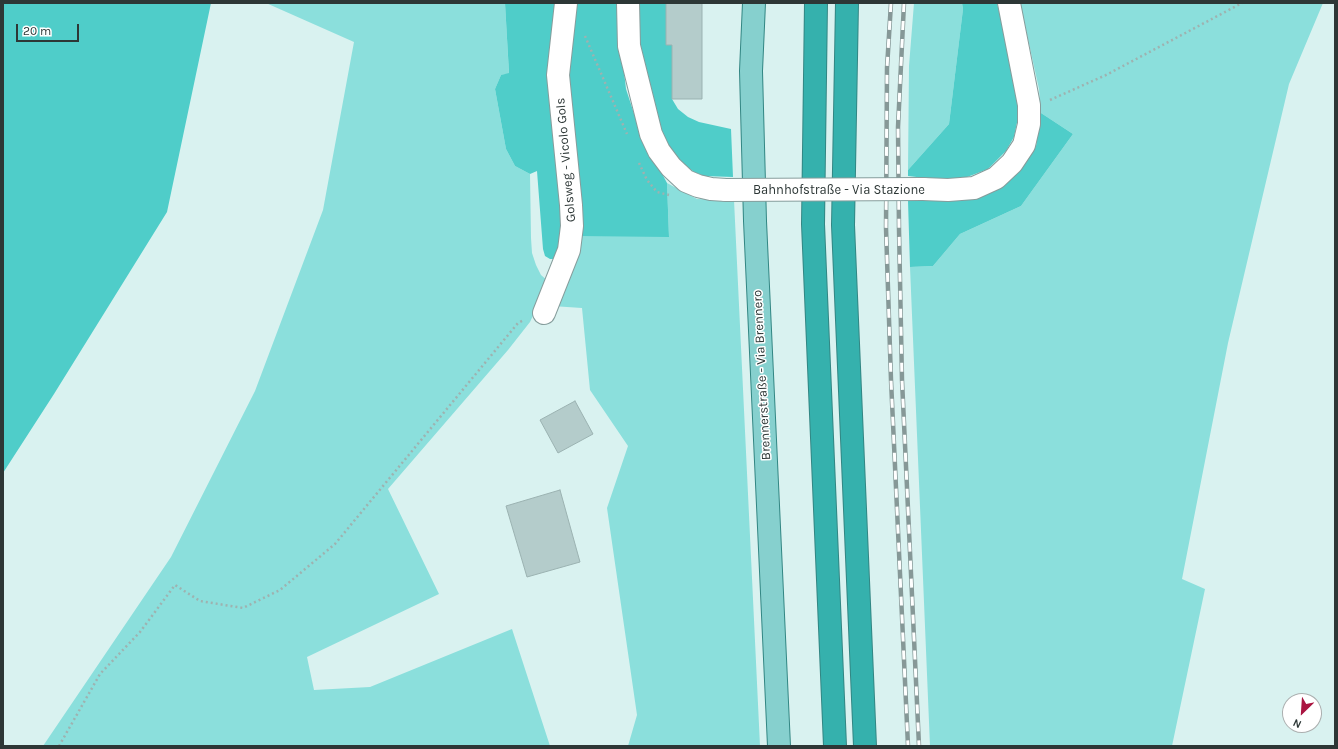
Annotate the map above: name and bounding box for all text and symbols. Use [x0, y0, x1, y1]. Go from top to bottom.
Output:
scale bar [18, 16, 81, 42]
text: 20 m [23, 24, 51, 38]
street label: Golsweg - Vicolo Gols [553, 97, 579, 223]
street label: Bahnhofstraße - Via Stazione [753, 182, 925, 198]
street label: Brennerstraße - Via Brennero [750, 289, 774, 461]
north arrow [1282, 693, 1322, 733]
text: N [1291, 716, 1303, 731]

